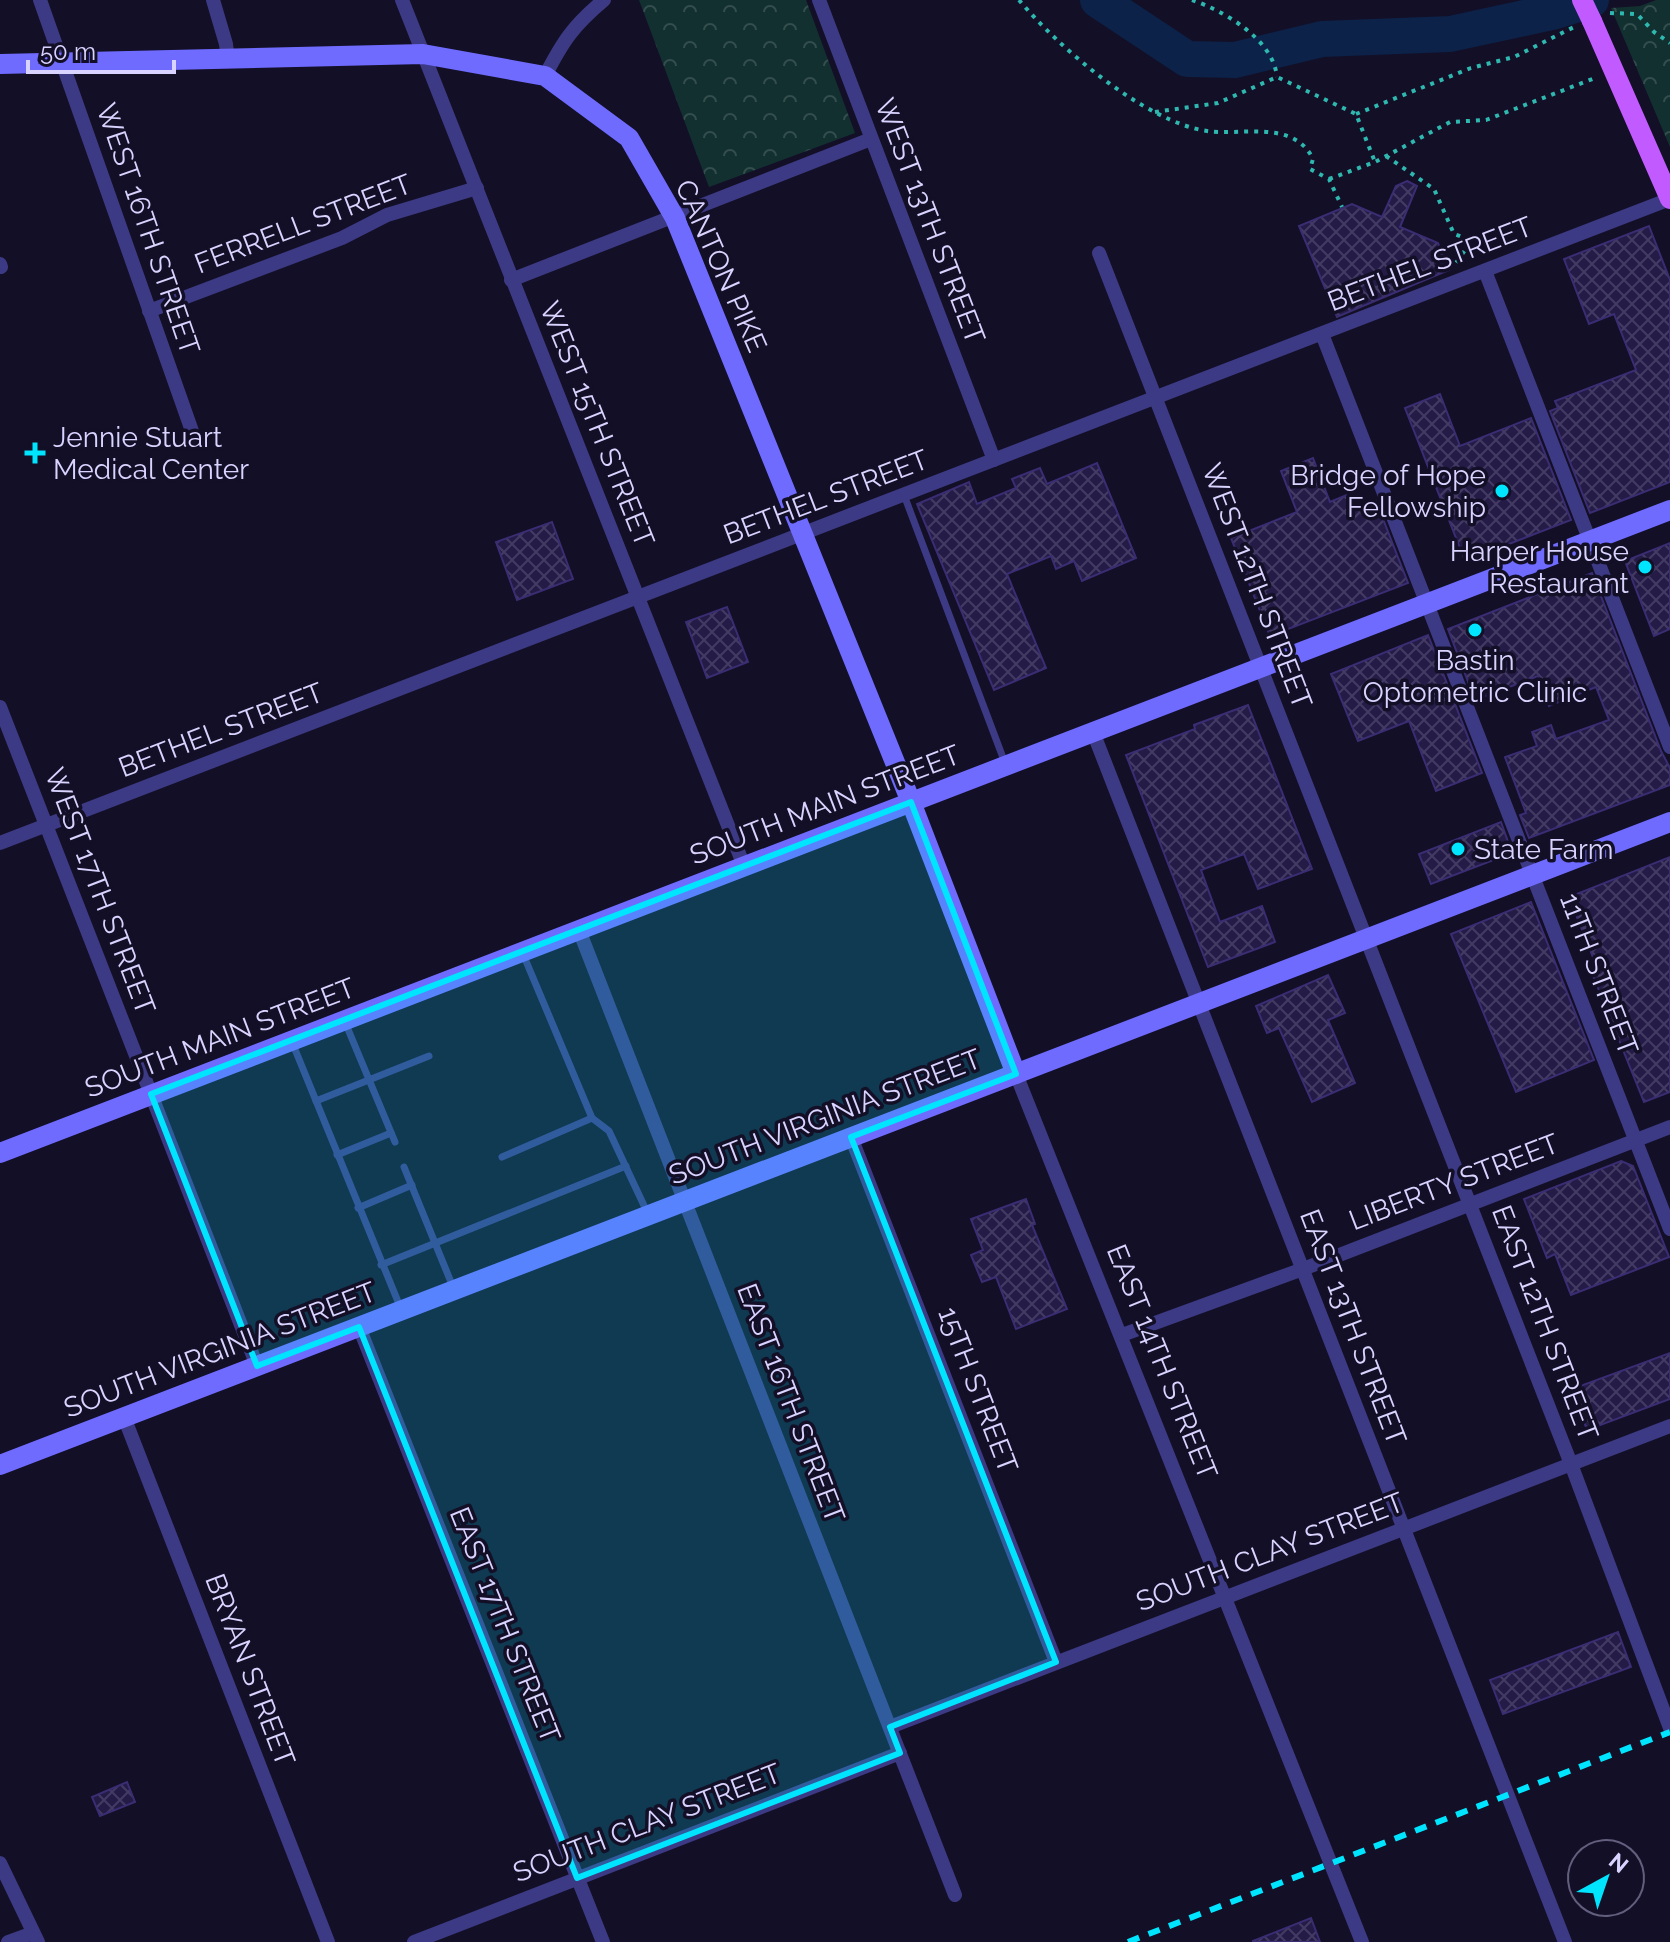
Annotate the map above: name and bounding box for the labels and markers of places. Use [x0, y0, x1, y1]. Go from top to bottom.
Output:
place label: Jennie Stuart Medical Center [53, 421, 249, 486]
marker: Jennie Stuart Medical Center [24, 442, 46, 464]
place label: Bridge of Hope Fellowship [1290, 459, 1486, 524]
marker: Bridge of Hope Fellowship [1493, 482, 1511, 500]
place label: Harper House Restaurant [1450, 535, 1630, 600]
marker: Harper House Restaurant [1636, 558, 1654, 576]
marker: Bastin Optometric Clinic [1466, 621, 1484, 639]
place label: Bastin Optometric Clinic [1363, 644, 1587, 709]
place label: State Farm [1474, 833, 1613, 866]
marker: State Farm [1449, 840, 1467, 858]

